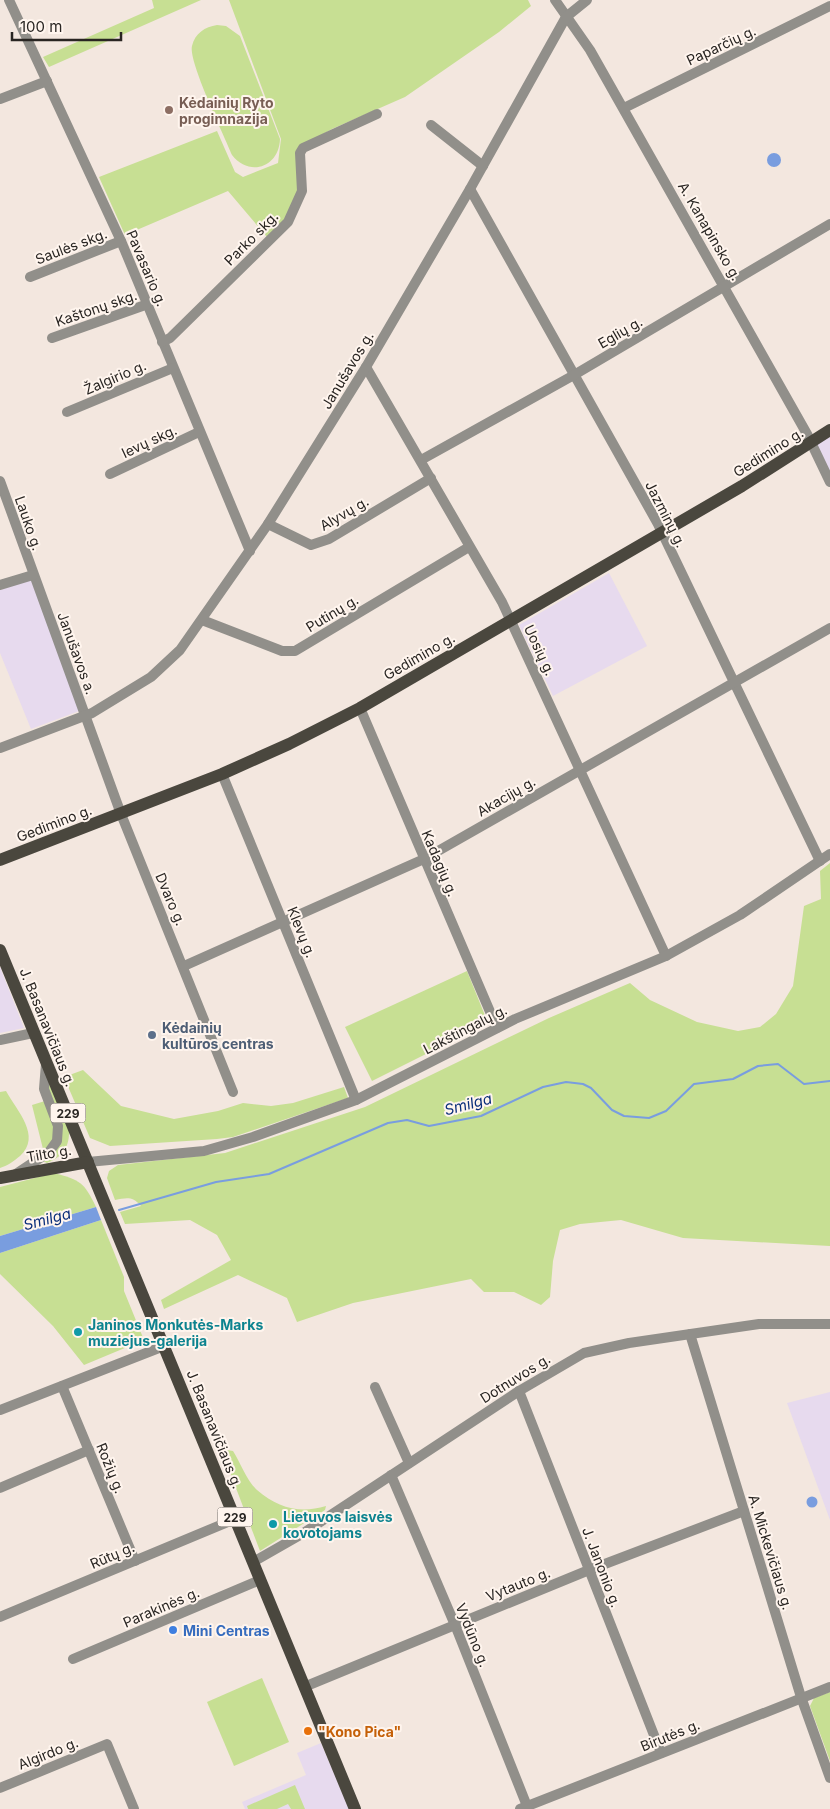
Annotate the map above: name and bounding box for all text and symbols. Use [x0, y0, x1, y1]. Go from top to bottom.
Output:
scale bar [12, 10, 121, 42]
text: 100 m [20, 17, 62, 36]
street label: Paparčių g. [684, 22, 758, 68]
place label: Kėdainių Ryto progimnazija [179, 94, 274, 127]
marker: Kėdainių Ryto progimnazija [163, 104, 175, 116]
street label: A. Kanapinsko g. [675, 179, 745, 283]
street label: Parko skg. [220, 207, 282, 269]
street label: Saulės skg. [33, 225, 109, 267]
street label: Pavasario g. [123, 227, 171, 309]
street label: Kaštonų skg. [53, 286, 139, 330]
street label: Eglių g. [595, 312, 645, 352]
street label: Janušavos g. [317, 328, 377, 412]
street label: Žalgirio g. [81, 356, 149, 398]
street label: Ievų skg. [119, 421, 179, 461]
street label: Gedimino g. [730, 424, 806, 480]
street label: Jazminų g. [642, 478, 690, 550]
street label: Alyvų g. [316, 492, 372, 534]
street label: Lauko g. [12, 494, 46, 552]
street label: Putinų g. [303, 591, 361, 635]
street label: Janušavos a. [54, 609, 100, 697]
street label: Uosių g. [521, 622, 559, 678]
street label: Gedimino g. [380, 629, 458, 683]
street label: Akacijų g. [474, 772, 538, 820]
street label: Gedimino g. [14, 801, 94, 845]
street label: Kadagių g. [418, 827, 462, 899]
street label: Dvaro g. [152, 870, 190, 928]
street label: Klevų g. [284, 904, 320, 960]
street label: J. Basanavičiaus g. [16, 965, 80, 1089]
street label: Lakštingalų g. [420, 1001, 510, 1057]
place label: Kėdainių kultūros centras [162, 1019, 274, 1052]
marker: Kėdainių kultūros centras [146, 1029, 158, 1041]
water label: Smilga [442, 1089, 494, 1119]
road number: 229 [50, 1104, 86, 1122]
street label: Tilto g. [25, 1141, 73, 1165]
water label: Smilga [21, 1204, 73, 1234]
place label: Janinos Monkutės-Marks muziejus-galerija [88, 1316, 263, 1349]
marker: Janinos Monkutės-Marks muziejus-galerija [72, 1326, 84, 1338]
street label: Dotnuvos g. [477, 1350, 553, 1406]
street label: J. Basanavičiaus g. [183, 1367, 247, 1491]
street label: Rožių g. [93, 1440, 129, 1496]
street label: A. Mickevičiaus g. [745, 1492, 797, 1612]
road number: 229 [218, 1508, 252, 1526]
place label: Lietuvos laisvės kovotojams [283, 1508, 393, 1541]
marker: Lietuvos laisvės kovotojams [267, 1518, 279, 1530]
street label: J. Janonio g. [579, 1524, 625, 1610]
street label: Rūtų g. [87, 1538, 137, 1572]
street label: Vytauto g. [483, 1563, 553, 1605]
street label: Parakinės g. [120, 1583, 202, 1631]
street label: Vydūno g. [453, 1601, 493, 1669]
place label: Mini Centras [183, 1622, 270, 1639]
marker: Mini Centras [167, 1624, 179, 1636]
street label: Birutės g. [638, 1715, 702, 1755]
place label: "Kono Pica" [318, 1723, 401, 1740]
marker: "Kono Pica" [302, 1725, 314, 1737]
street label: Algirdo g. [15, 1733, 81, 1773]

